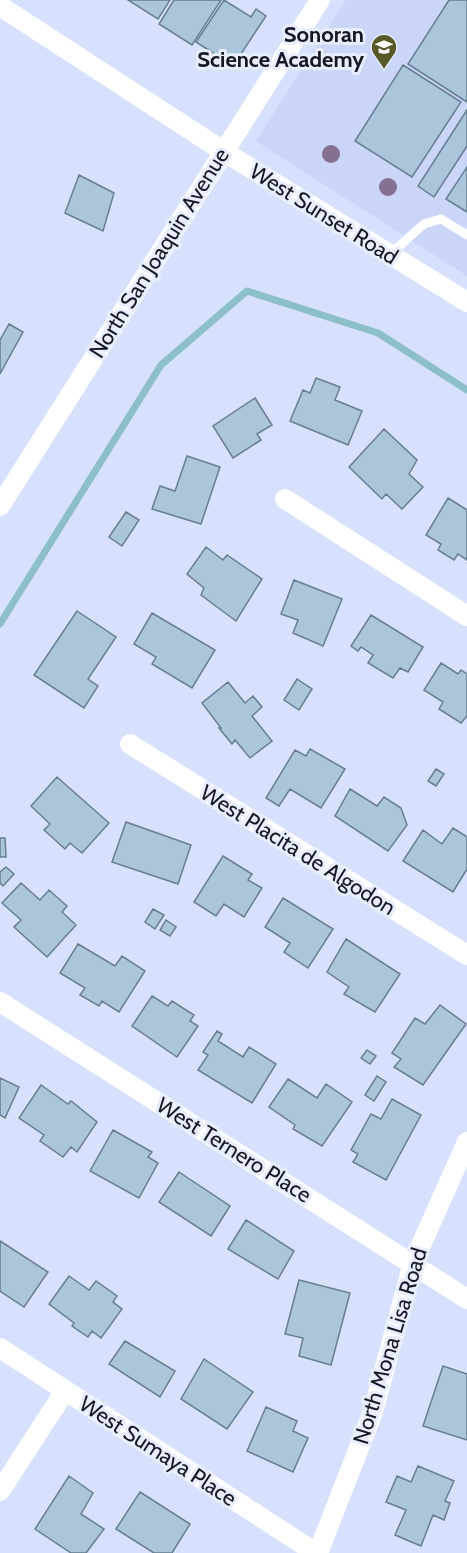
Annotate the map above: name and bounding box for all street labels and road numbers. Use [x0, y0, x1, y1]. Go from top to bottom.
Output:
street label: North San Joaquin Avenue [83, 143, 235, 363]
street label: West Sunset Road [245, 158, 403, 270]
street label: West Placita de Algodon [195, 779, 401, 921]
street label: West Ternero Place [152, 1092, 316, 1208]
street label: North Mona Lisa Road [347, 1244, 433, 1448]
street label: West Sumaya Place [74, 1390, 242, 1512]

